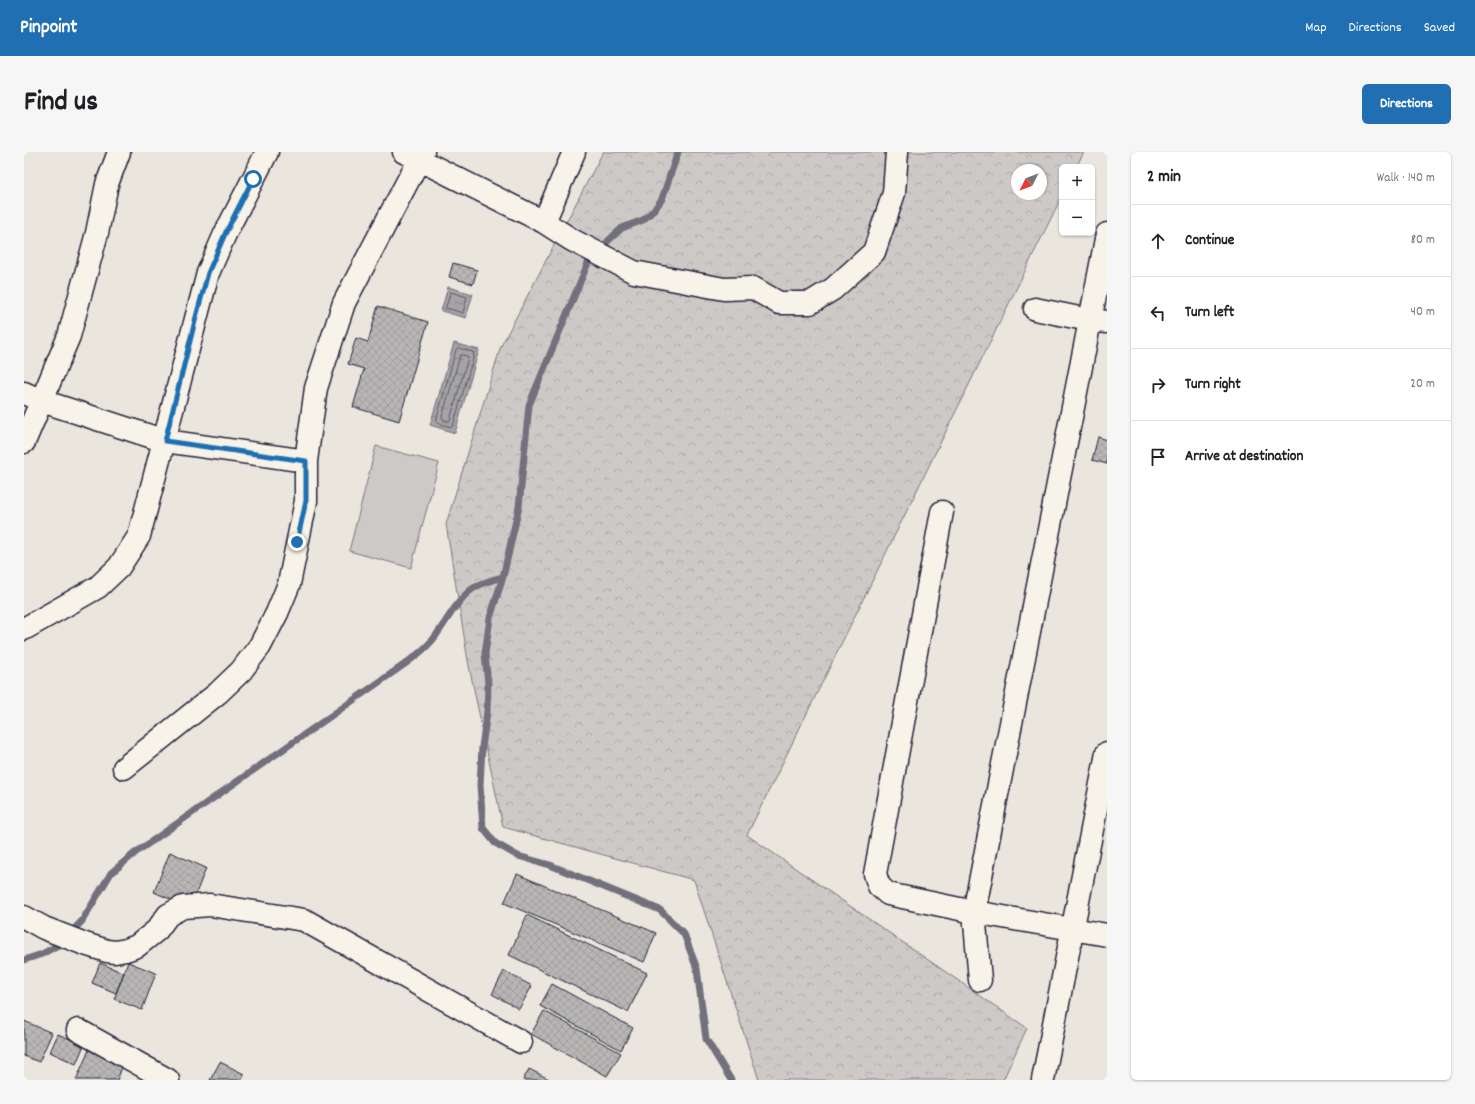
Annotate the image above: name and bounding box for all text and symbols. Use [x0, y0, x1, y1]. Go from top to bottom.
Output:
text: Pinpoint [20, 15, 77, 42]
text: Map [1305, 18, 1327, 38]
text: Directions [1349, 18, 1402, 38]
text: Saved [1424, 18, 1455, 38]
text: Find us [24, 84, 98, 124]
button: Directions [1362, 84, 1451, 124]
north arrow [1011, 164, 1047, 200]
map controls [1059, 164, 1095, 236]
button: + [1059, 164, 1095, 200]
text: 2 min [1147, 166, 1181, 190]
text: Walk · 140 m [1377, 169, 1435, 188]
route start [244, 170, 262, 188]
button: − [1059, 200, 1095, 236]
icon: ahead [1147, 230, 1169, 252]
text: Continue [1185, 230, 1234, 252]
text: 80 m [1411, 231, 1435, 250]
icon: left [1147, 302, 1169, 324]
text: Turn left [1185, 302, 1234, 324]
text: 40 m [1411, 303, 1435, 322]
icon: right [1147, 374, 1169, 396]
text: Turn right [1185, 374, 1241, 396]
text: 20 m [1410, 375, 1435, 394]
icon: arrive [1147, 446, 1169, 468]
text: Arrive at destination [1185, 446, 1303, 468]
route end [288, 533, 306, 551]

